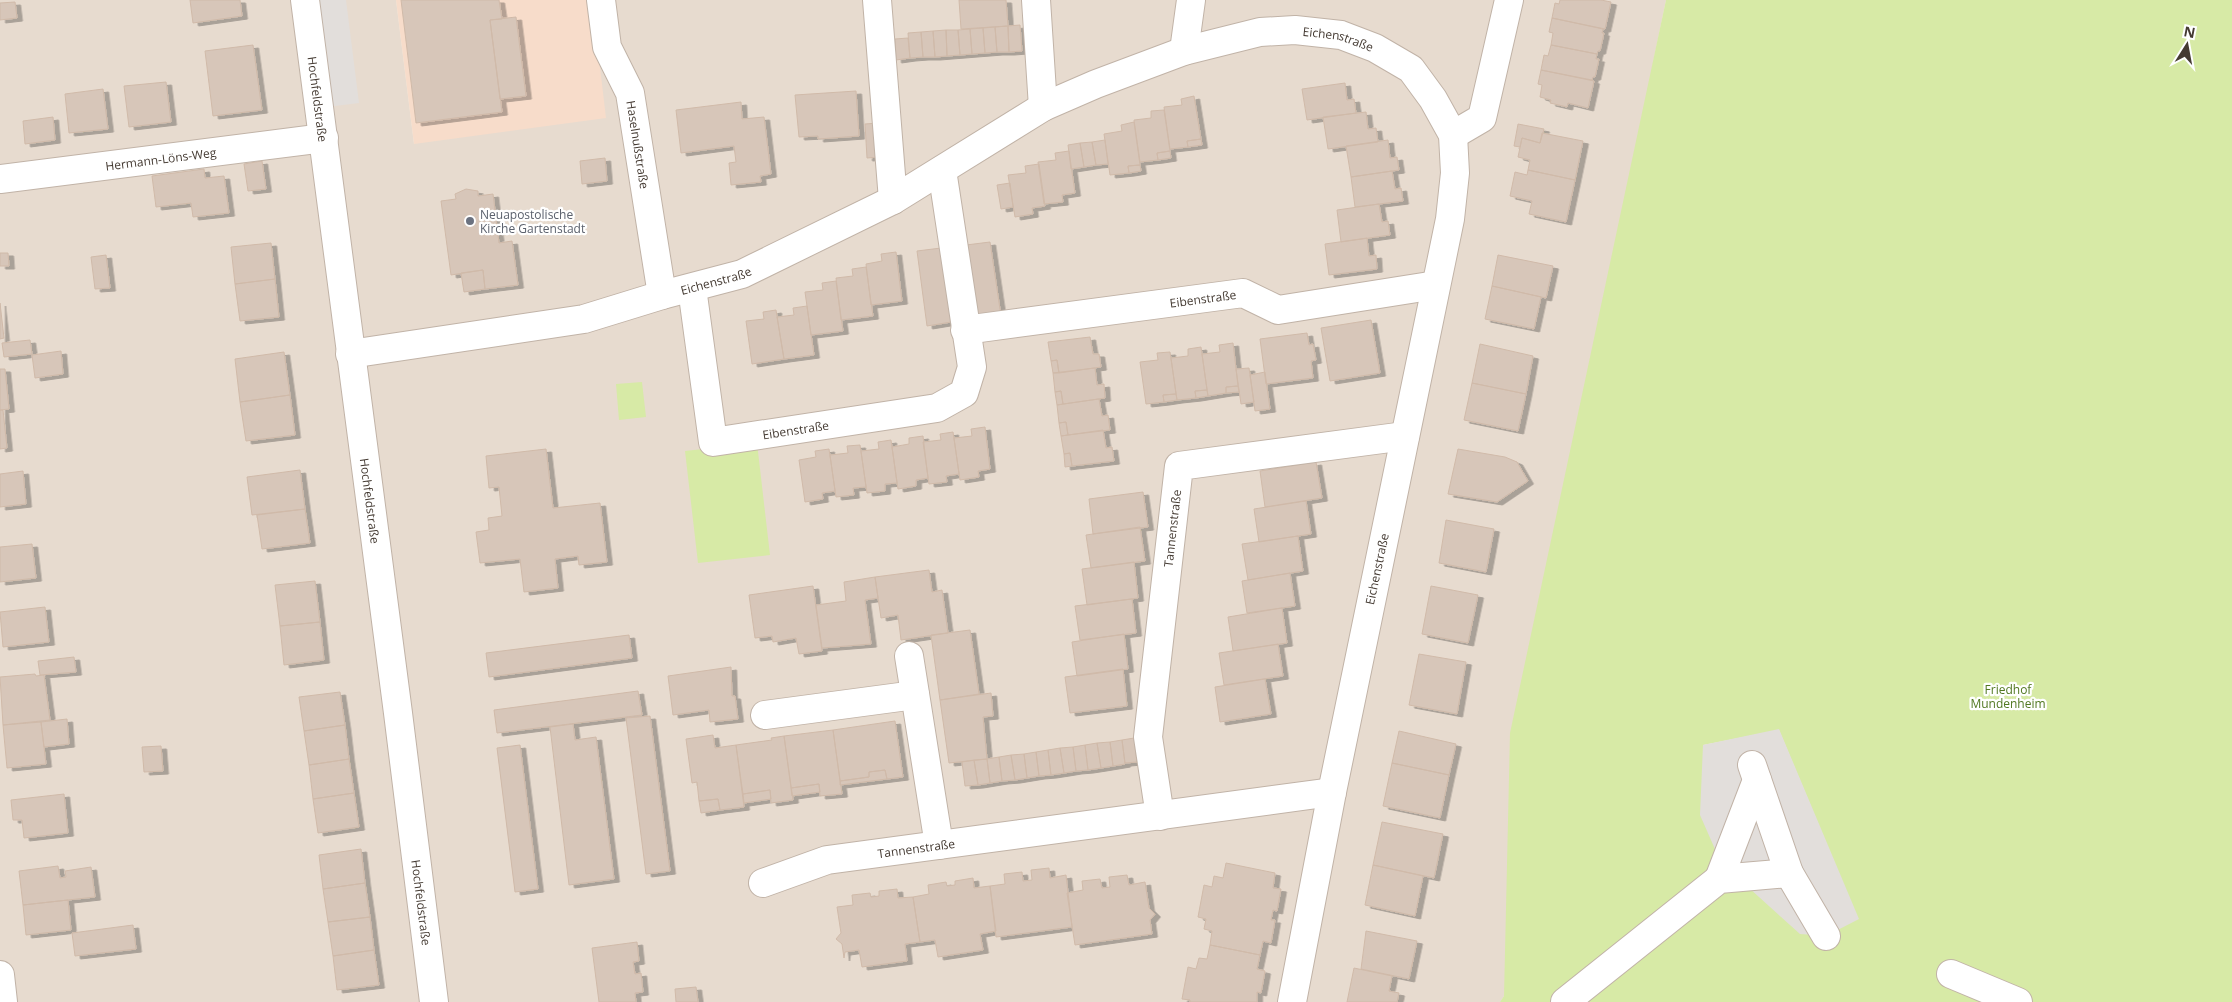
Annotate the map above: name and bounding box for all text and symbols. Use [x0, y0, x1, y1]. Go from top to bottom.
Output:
north arrow [2162, 20, 2212, 70]
text: N [2182, 21, 2197, 42]
street label: Eichenstraße [1302, 22, 1376, 55]
street label: Hochfeldstraße [304, 55, 332, 143]
street label: Haselnußstraße [623, 99, 654, 190]
street label: Hermann-Löns-Weg [104, 143, 218, 174]
place label: Neuapostolische Kirche Gartenstadt [480, 206, 585, 237]
marker: Neuapostolische Kirche Gartenstadt [464, 215, 476, 227]
street label: Eichenstraße [679, 262, 754, 298]
street label: Eibenstraße [1169, 285, 1237, 311]
street label: Eibenstraße [761, 416, 830, 443]
street label: Hochfeldstraße [356, 457, 384, 545]
street label: Tannenstraße [1159, 488, 1185, 568]
street label: Eichenstraße [1361, 531, 1393, 606]
park label: Friedhof Mundenheim [1970, 681, 2046, 712]
street label: Tannenstraße [876, 834, 956, 862]
street label: Hochfeldstraße [408, 859, 435, 947]

